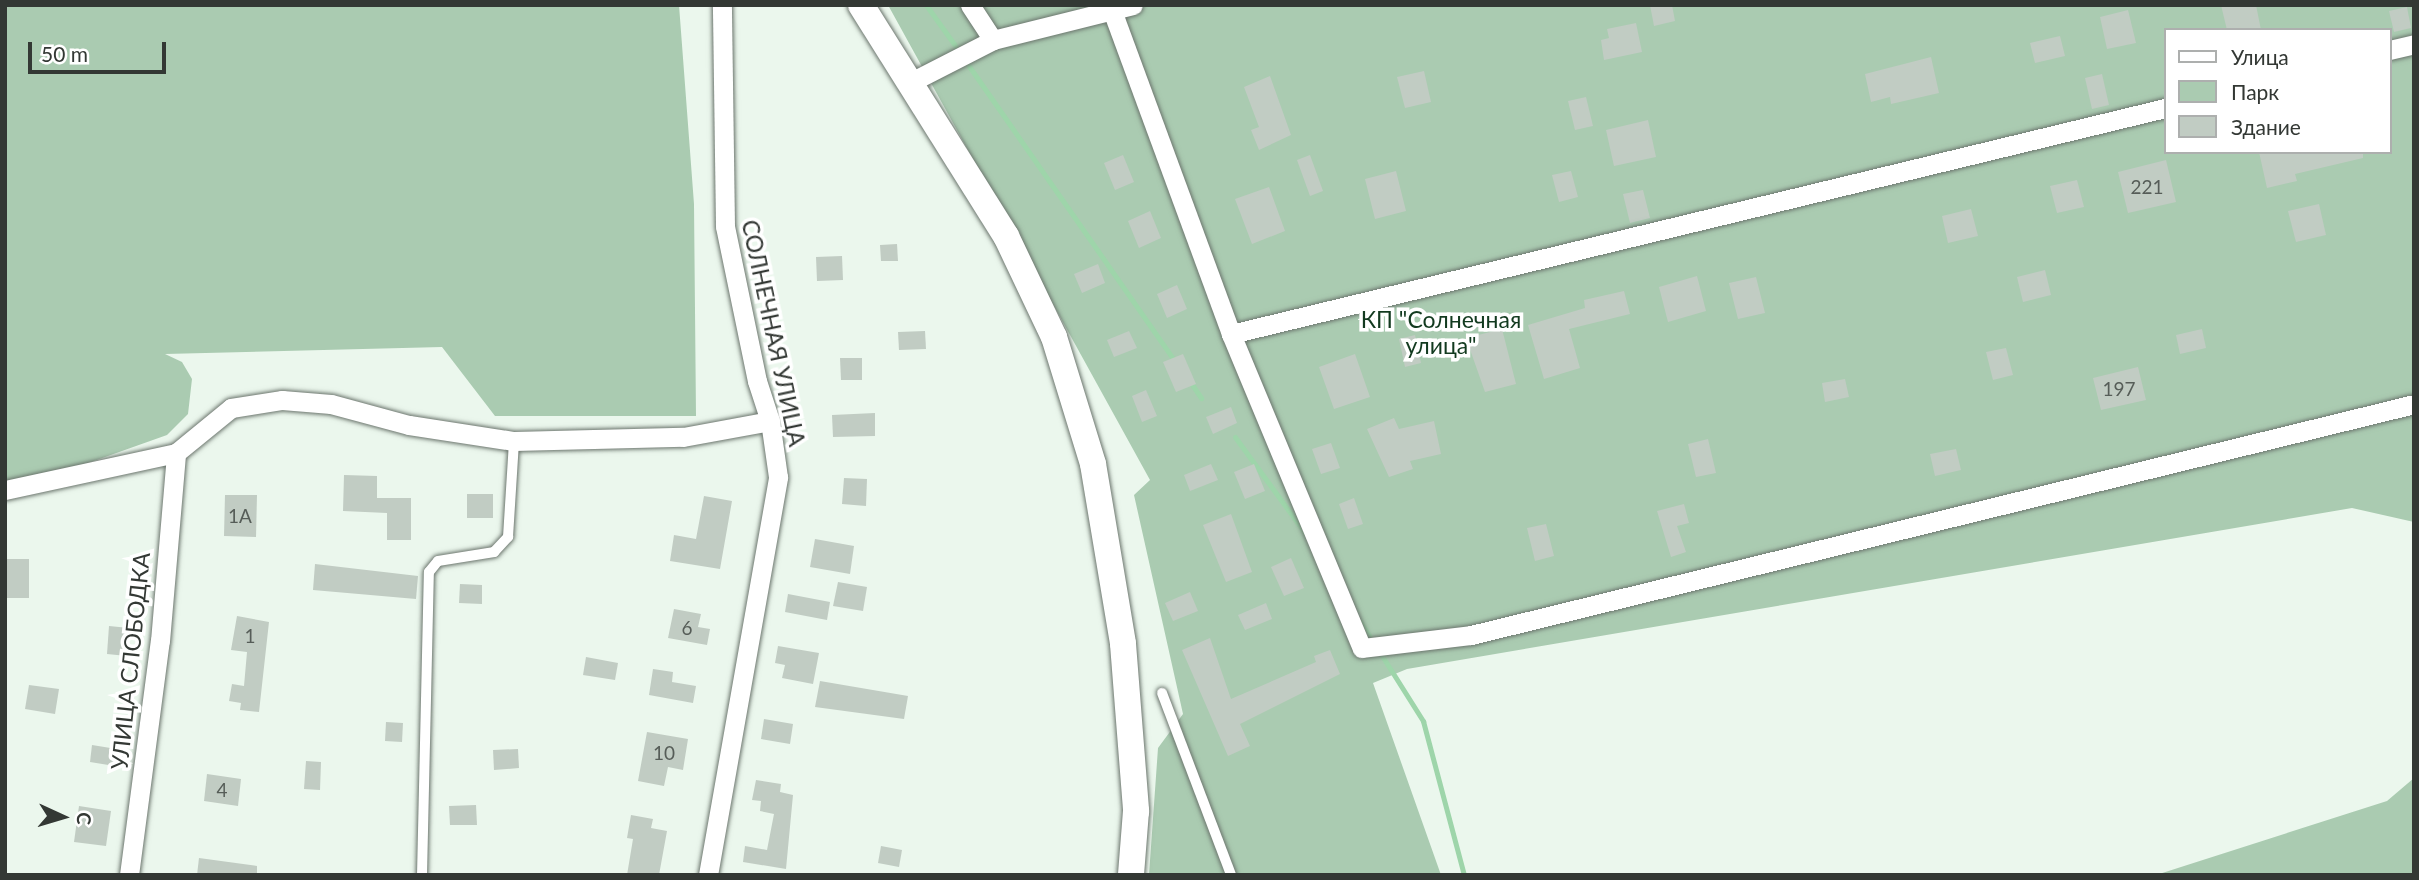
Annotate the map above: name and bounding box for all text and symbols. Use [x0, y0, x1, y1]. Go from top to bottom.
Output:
scale bar [32, 28, 170, 72]
legend [2164, 28, 2391, 154]
text: 50 m [41, 41, 88, 66]
text: Улица [2231, 44, 2289, 69]
text: Парк [2231, 79, 2279, 104]
text: Здание [2231, 114, 2301, 139]
house number: 221 [2130, 176, 2164, 198]
street label: СОЛНЕЧНАЯ УЛИЦА [737, 217, 811, 449]
park label: КП "Солнечная улица" [1361, 305, 1521, 359]
house number: 197 [2102, 378, 2136, 400]
house number: 1А [228, 505, 252, 527]
street label: УЛИЦА СЛОБОДКА [105, 551, 155, 771]
house number: 6 [681, 617, 693, 639]
house number: 1 [244, 625, 256, 647]
house number: 10 [653, 742, 675, 764]
house number: 4 [216, 779, 228, 801]
north arrow [28, 782, 98, 852]
text: С [73, 811, 96, 826]

